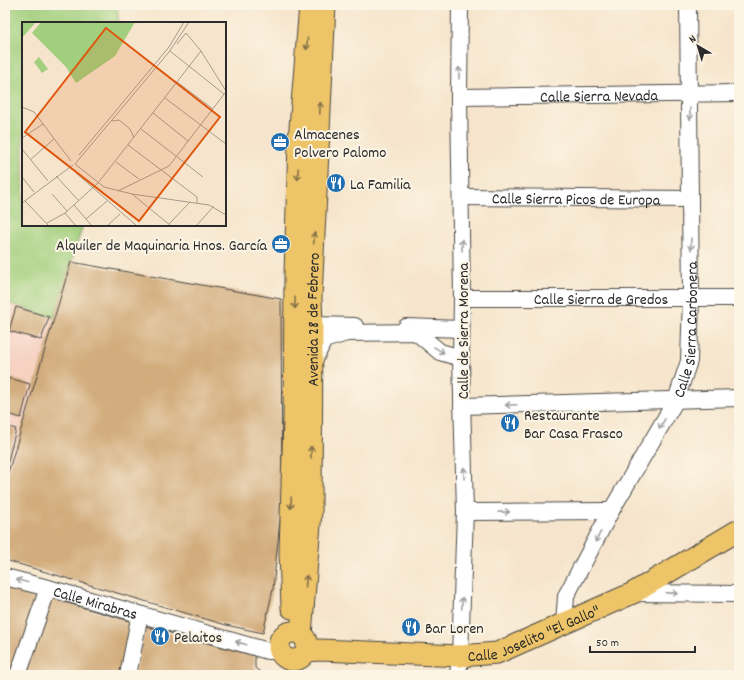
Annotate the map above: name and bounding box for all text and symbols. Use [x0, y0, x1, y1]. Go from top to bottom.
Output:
inset map [22, 22, 226, 226]
north arrow [678, 26, 718, 66]
text: N [686, 31, 701, 48]
one-way arrow [303, 37, 310, 50]
one-way arrow [455, 67, 463, 80]
street label: Calle Sierra Nevada [540, 85, 659, 110]
one-way arrow [317, 102, 324, 115]
one-way arrow [686, 107, 693, 120]
place label: Almacenes Polvero Palomo [294, 124, 386, 165]
office icon: Almacenes Polvero Palomo [269, 131, 291, 153]
one-way arrow [294, 167, 302, 180]
restaurant icon: La Familia [325, 172, 347, 194]
place label: La Familia [350, 174, 411, 197]
street label: Calle Sierra Picos de Europa [492, 188, 661, 213]
one-way arrow [310, 232, 318, 245]
office icon: Alquiler de Maquinaria Hnos. García [270, 233, 292, 255]
place label: Alquiler de Maquinaria Hnos. García [56, 235, 267, 258]
one-way arrow [687, 237, 695, 250]
one-way arrow [458, 239, 466, 252]
street label: Avenida 28 de Febrero [302, 252, 327, 387]
street label: Calle Sierra Carbonera [669, 261, 705, 401]
street label: Calle de Sierra Morena [453, 262, 476, 399]
street label: Calle Sierra de Gredos [534, 289, 669, 312]
one-way arrow [291, 296, 299, 309]
one-way arrow [433, 346, 445, 354]
one-way arrow [505, 401, 518, 408]
place label: Restaurante Bar Casa Frasco [524, 405, 623, 446]
restaurant icon: Restaurante Bar Casa Frasco [499, 412, 521, 434]
one-way arrow [658, 418, 666, 430]
one-way arrow [307, 446, 315, 459]
one-way arrow [460, 467, 468, 480]
one-way arrow [288, 496, 295, 509]
one-way arrow [497, 508, 510, 516]
one-way arrow [593, 531, 601, 543]
one-way arrow [302, 575, 309, 588]
one-way arrow [16, 577, 29, 585]
street label: Calle Mirabras [50, 581, 140, 627]
one-way arrow [665, 589, 678, 597]
one-way arrow [458, 597, 466, 610]
street label: Calle Joselito "El Gallo" [467, 600, 604, 669]
restaurant icon: Bar Loren [400, 616, 422, 638]
place label: Bar Loren [425, 618, 484, 641]
restaurant icon: Pelaitos [149, 625, 171, 647]
place label: Pelaitos [174, 627, 223, 650]
scale bar [590, 628, 695, 654]
text: 50 m [596, 635, 619, 652]
one-way arrow [235, 639, 248, 646]

